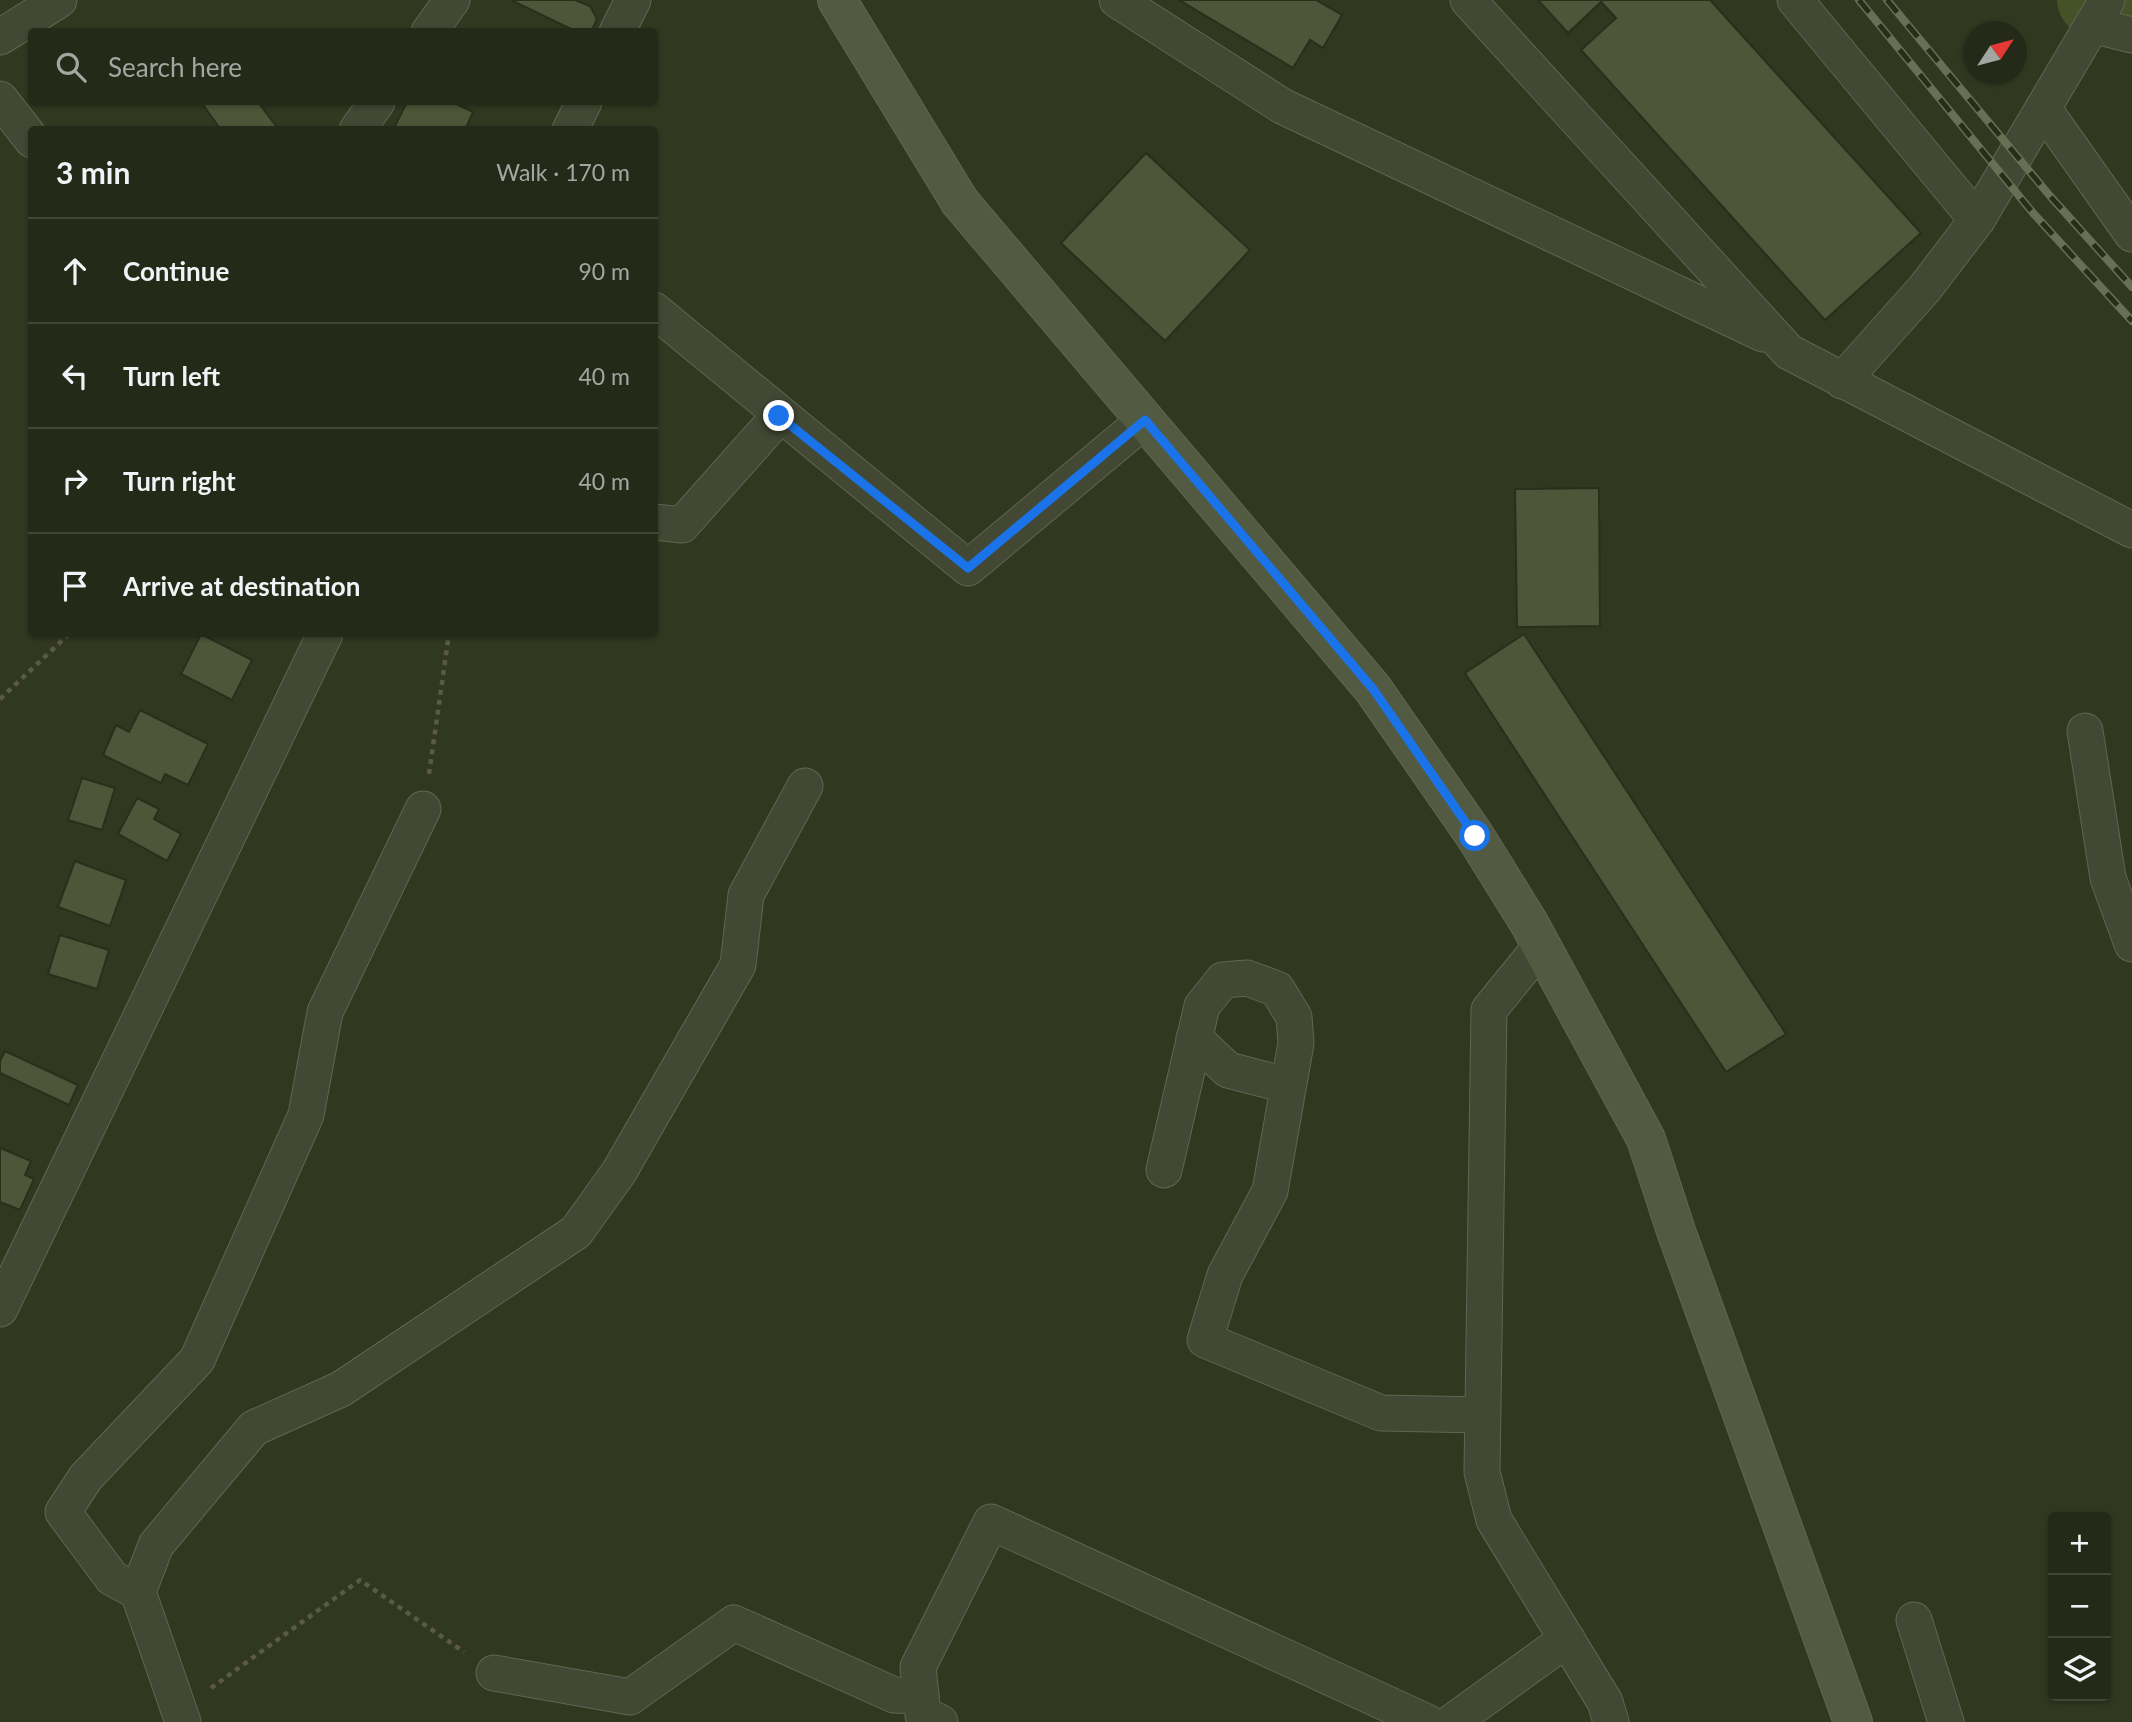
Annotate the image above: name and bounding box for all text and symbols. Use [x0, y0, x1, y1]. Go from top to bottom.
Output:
north arrow [1964, 21, 2027, 84]
search box [28, 28, 658, 105]
icon: search [52, 48, 90, 86]
text: Search here [108, 51, 242, 83]
text: 3 min [56, 154, 130, 190]
text: Walk · 170 m [496, 158, 630, 186]
icon: ahead [56, 252, 94, 290]
text: Continue [123, 255, 229, 287]
text: 90 m [579, 257, 630, 285]
icon: left [56, 357, 94, 395]
text: Turn left [123, 360, 220, 392]
text: 40 m [579, 362, 630, 390]
route end [763, 400, 794, 431]
icon: right [56, 462, 94, 500]
text: Turn right [123, 465, 236, 497]
text: 40 m [579, 467, 630, 495]
icon: arrive [56, 567, 94, 605]
text: Arrive at destination [123, 570, 360, 602]
route start [1459, 820, 1490, 851]
map controls [2048, 1512, 2111, 1701]
button: + [2048, 1512, 2111, 1575]
button: − [2048, 1575, 2111, 1638]
button: layers [2048, 1638, 2111, 1701]

